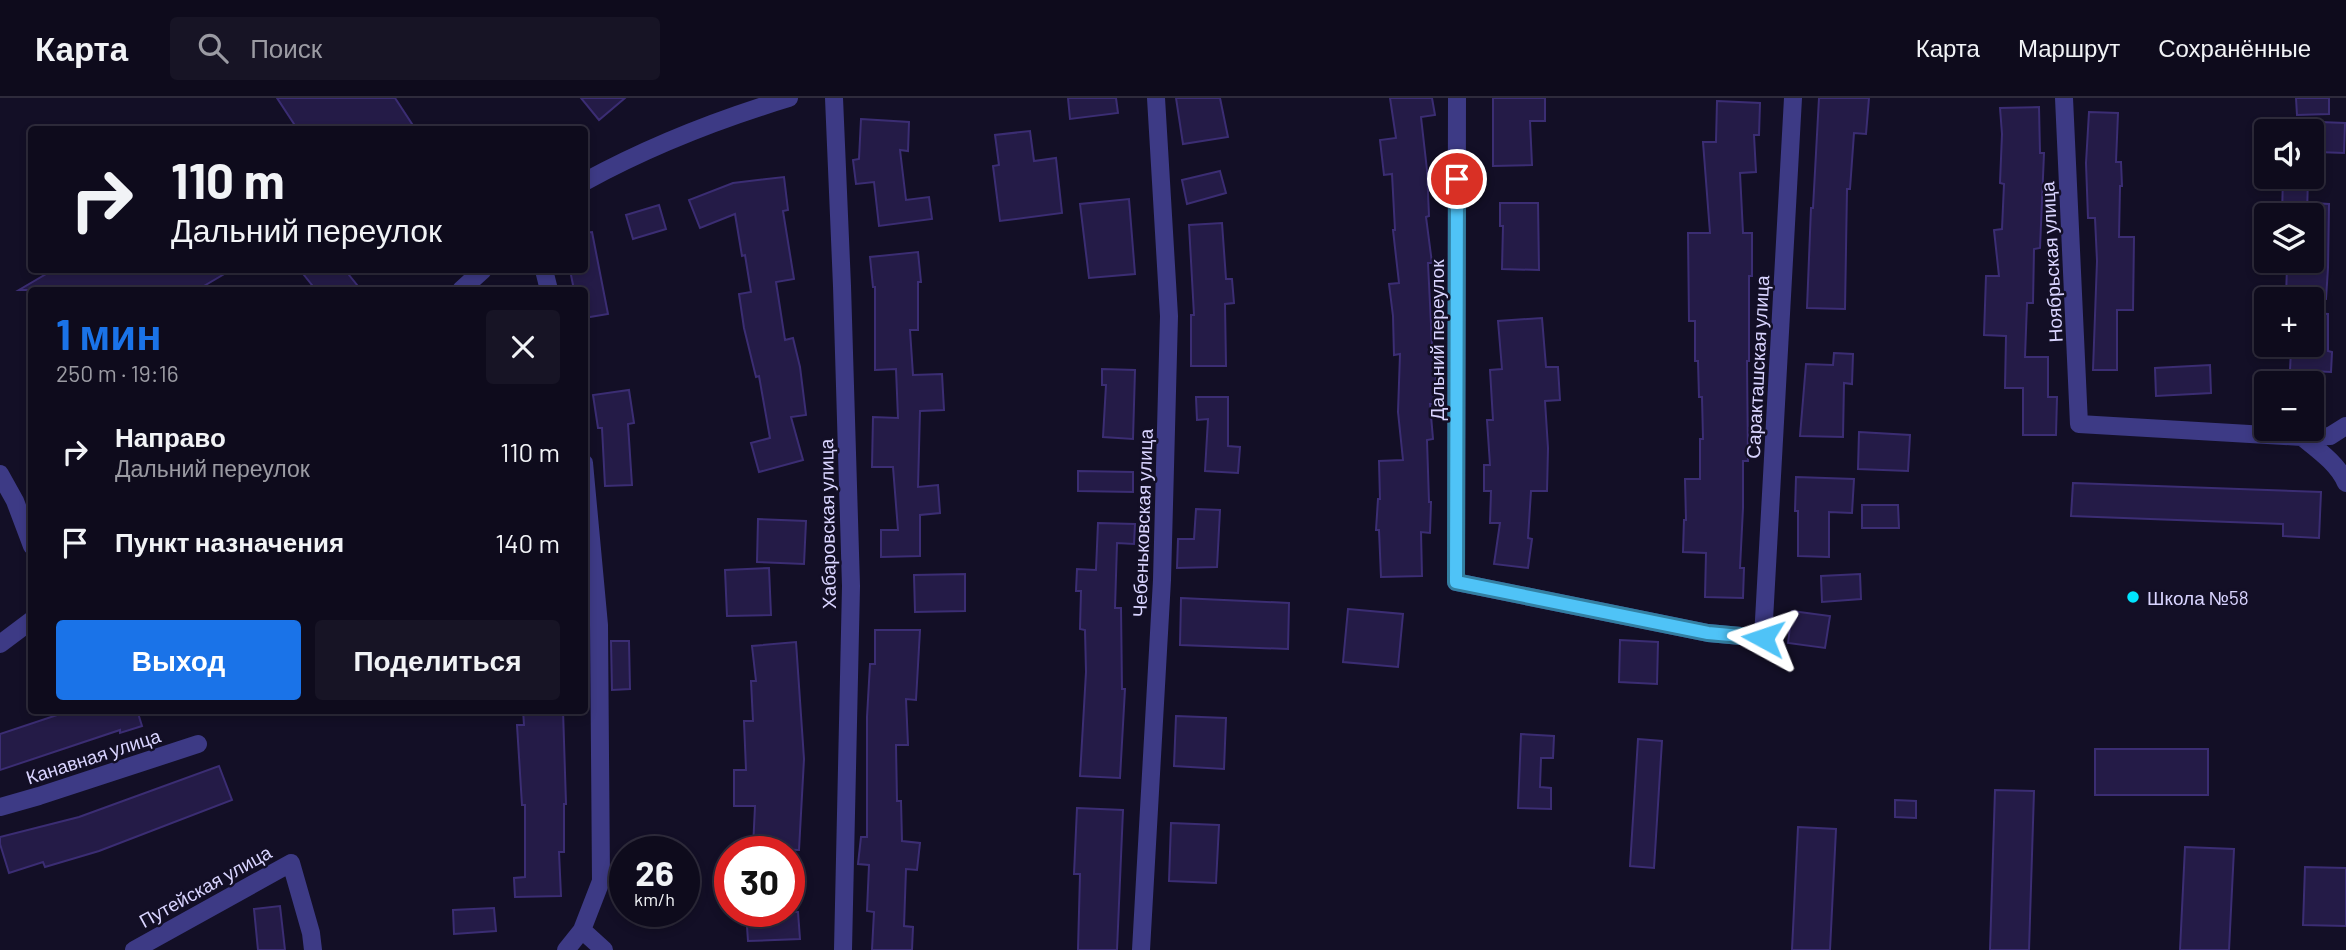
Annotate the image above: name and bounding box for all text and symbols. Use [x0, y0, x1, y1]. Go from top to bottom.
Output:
search box [170, 17, 660, 80]
text: Карта [35, 28, 128, 68]
icon: search [194, 29, 232, 67]
text: Поиск [250, 32, 322, 63]
text: Карта [1916, 33, 1980, 62]
text: Маршрут [2018, 33, 2120, 62]
text: Сохранённые [2158, 33, 2311, 62]
map controls [2254, 119, 2324, 441]
button: sound [2254, 119, 2324, 189]
pin [1427, 149, 1487, 209]
text: 110 m [171, 150, 285, 209]
icon: right [56, 154, 147, 245]
icon: arrive [1438, 160, 1476, 198]
street label: Ноябрьская улица [2035, 181, 2067, 343]
button: layers [2254, 203, 2324, 273]
text: Дальний переулок [171, 210, 442, 248]
street label: Дальний переулок [1425, 259, 1448, 420]
street label: Саракташская улица [1741, 274, 1773, 459]
button: + [2254, 287, 2324, 357]
text: 1 мин [56, 308, 162, 358]
button: close [486, 310, 560, 384]
text: 250 m · 19:16 [56, 359, 179, 387]
button: − [2254, 371, 2324, 441]
text: Направо [115, 421, 226, 452]
street label: Чебеньковская улица [1127, 428, 1157, 618]
icon: right [56, 433, 94, 471]
text: 110 m [500, 436, 560, 467]
street label: Хабаровская улица [814, 438, 840, 609]
text: Дальний переулок [115, 454, 310, 482]
icon: arrive [56, 524, 94, 562]
text: Пункт назначения [115, 526, 344, 557]
text: 140 m [495, 527, 560, 558]
place label: Школа №58 [2147, 586, 2249, 609]
marker: Школа №58 [2125, 589, 2141, 605]
position arrow [1726, 601, 1800, 675]
button: Выход [56, 620, 301, 700]
button: Поделиться [315, 620, 560, 700]
street label: Канавная улица [23, 723, 164, 789]
speed limit sign: 30 [714, 836, 805, 927]
street label: Путейская улица [135, 840, 276, 932]
text: 26 [635, 851, 674, 893]
text: km/h [634, 888, 675, 910]

